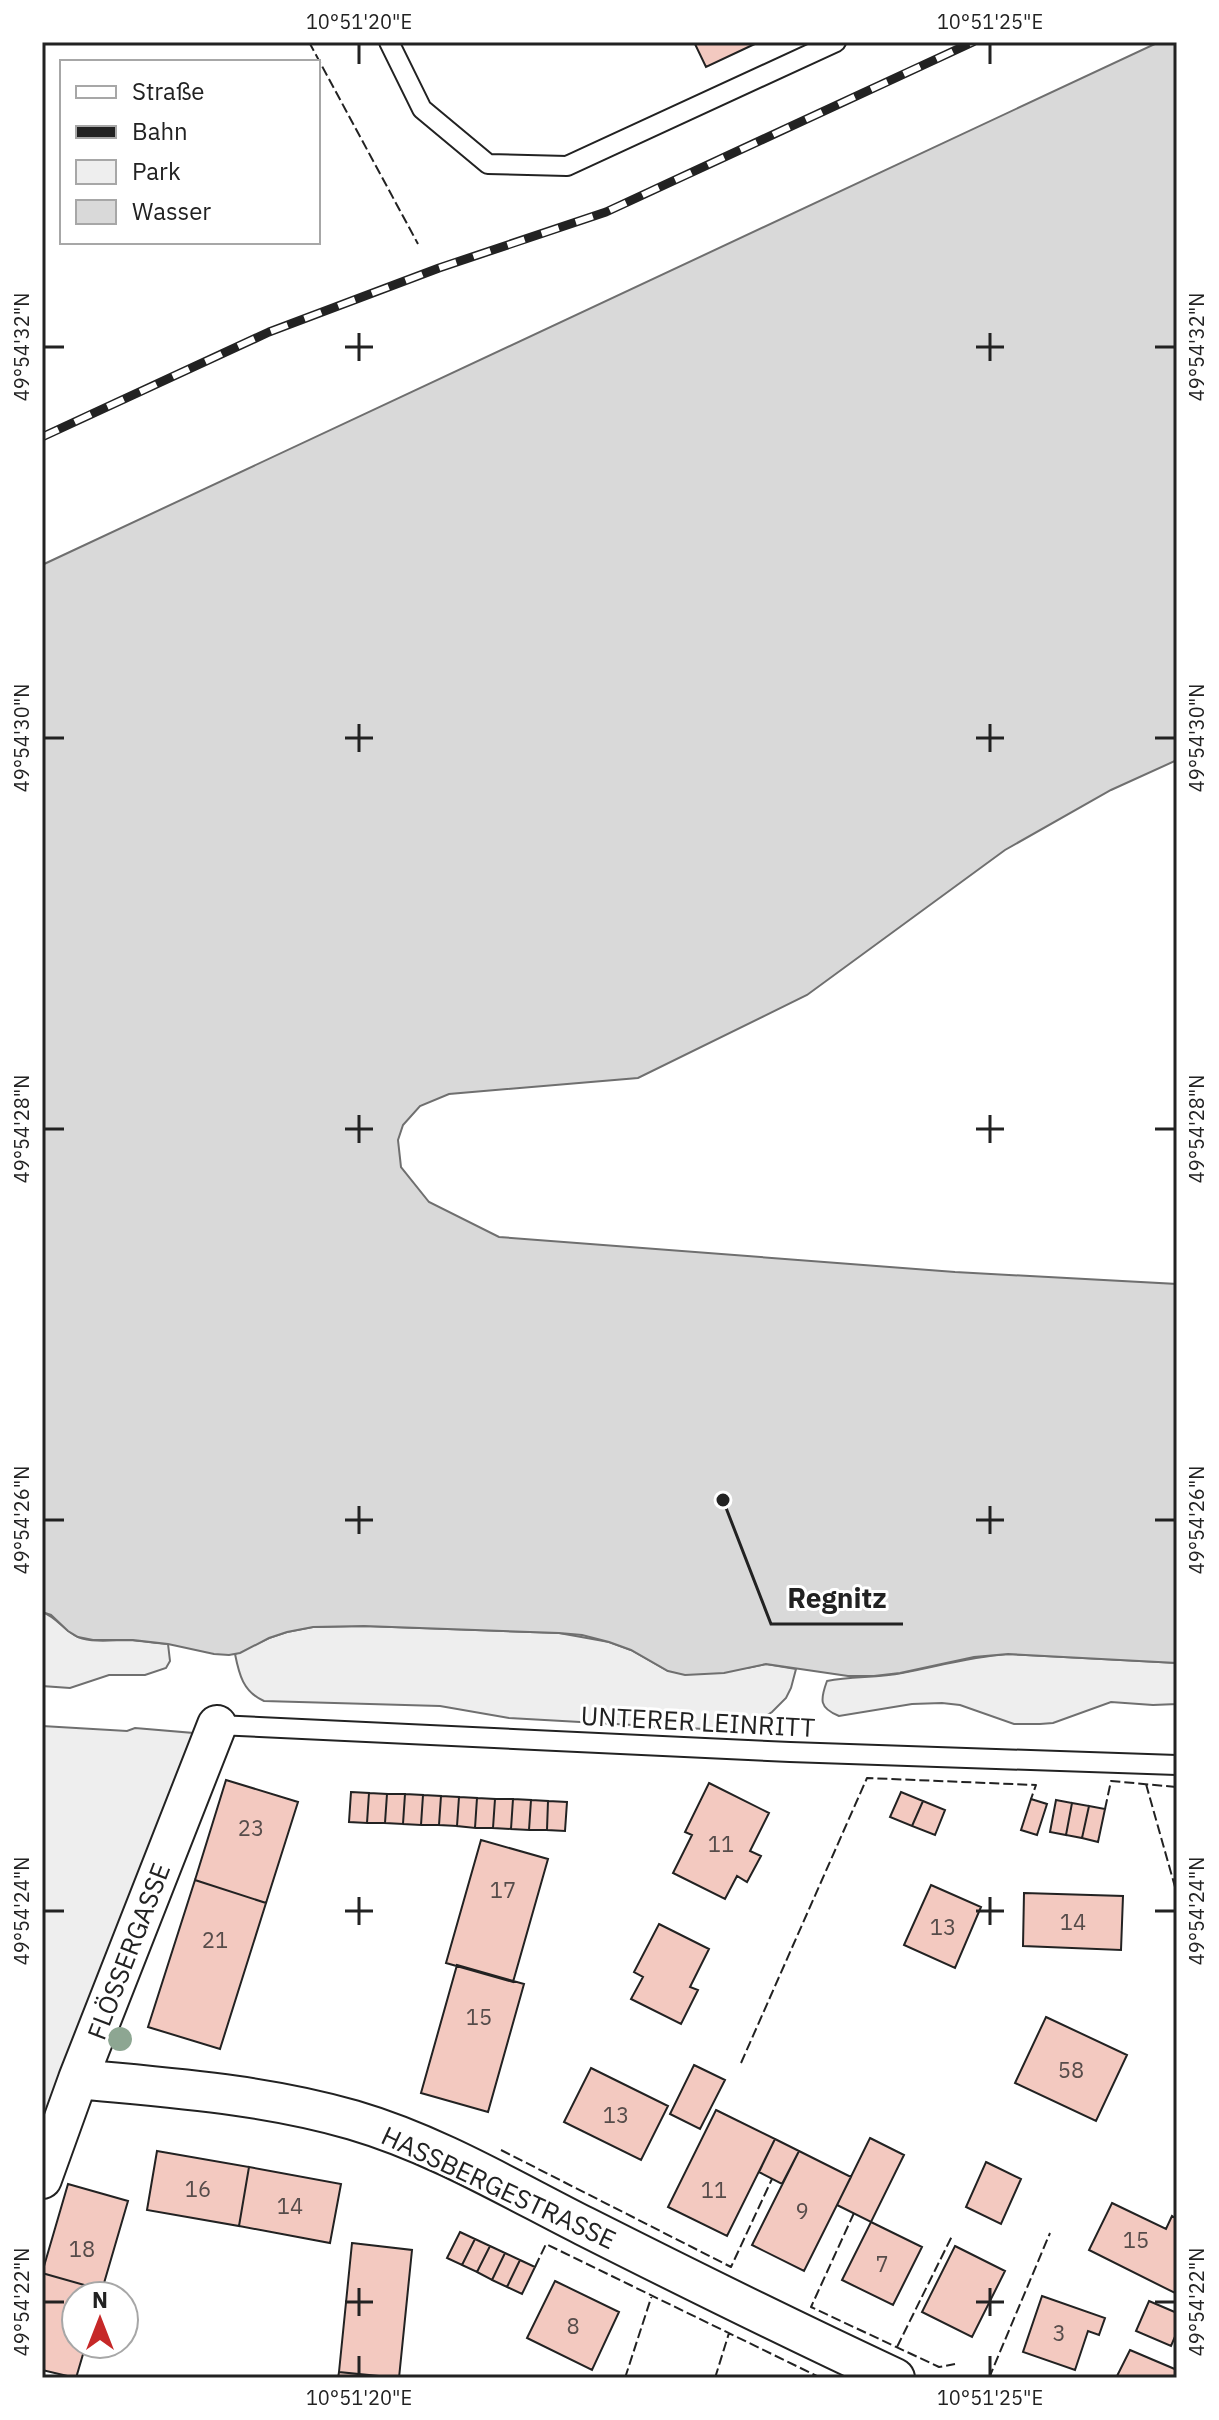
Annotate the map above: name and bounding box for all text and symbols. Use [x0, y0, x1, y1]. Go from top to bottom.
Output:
text: 10°51'20"E [306, 8, 412, 35]
text: 10°51'25"E [937, 8, 1043, 35]
legend [60, 60, 320, 244]
text: Straße [132, 75, 204, 107]
text: Bahn [132, 115, 188, 147]
text: Park [132, 155, 181, 187]
text: Wasser [132, 195, 211, 227]
text: 49°54'32"N [8, 293, 35, 401]
text: 49°54'32"N [1183, 293, 1210, 401]
text: 49°54'30"N [8, 684, 35, 792]
text: 49°54'30"N [1183, 684, 1210, 792]
text: 49°54'28"N [8, 1075, 35, 1183]
text: 49°54'28"N [1183, 1075, 1210, 1183]
text: 49°54'26"N [8, 1466, 35, 1574]
text: 49°54'26"N [1183, 1466, 1210, 1574]
callout: Regnitz [771, 1572, 903, 1624]
text: Regnitz [787, 1579, 887, 1616]
street label: UNTERER LEINRITT [580, 1698, 816, 1744]
house number: 23 [238, 1813, 264, 1842]
house number: 11 [708, 1829, 734, 1858]
text: 49°54'24"N [8, 1857, 35, 1965]
text: 49°54'24"N [1183, 1857, 1210, 1965]
street label: FLÖSSERGASSE [79, 1858, 177, 2044]
house number: 17 [490, 1875, 516, 1904]
house number: 14 [1060, 1907, 1086, 1936]
house number: 13 [930, 1912, 956, 1941]
house number: 21 [202, 1925, 228, 1954]
house number: 15 [466, 2002, 492, 2031]
house number: 58 [1058, 2055, 1084, 2084]
house number: 13 [603, 2100, 629, 2129]
street label: HASSBERGESTRASSE [376, 2118, 622, 2256]
house number: 16 [185, 2174, 211, 2203]
house number: 11 [701, 2175, 727, 2204]
house number: 14 [277, 2191, 303, 2220]
house number: 9 [795, 2196, 809, 2225]
house number: 15 [1123, 2225, 1149, 2254]
house number: 18 [69, 2234, 95, 2263]
text: 49°54'22"N [8, 2248, 35, 2356]
text: 49°54'22"N [1183, 2248, 1210, 2356]
house number: 7 [875, 2249, 889, 2278]
north arrow [60, 2280, 140, 2360]
text: N [92, 2285, 108, 2314]
house number: 8 [566, 2311, 580, 2340]
house number: 3 [1052, 2318, 1066, 2347]
text: 10°51'20"E [306, 2384, 412, 2411]
text: 10°51'25"E [937, 2384, 1043, 2411]

